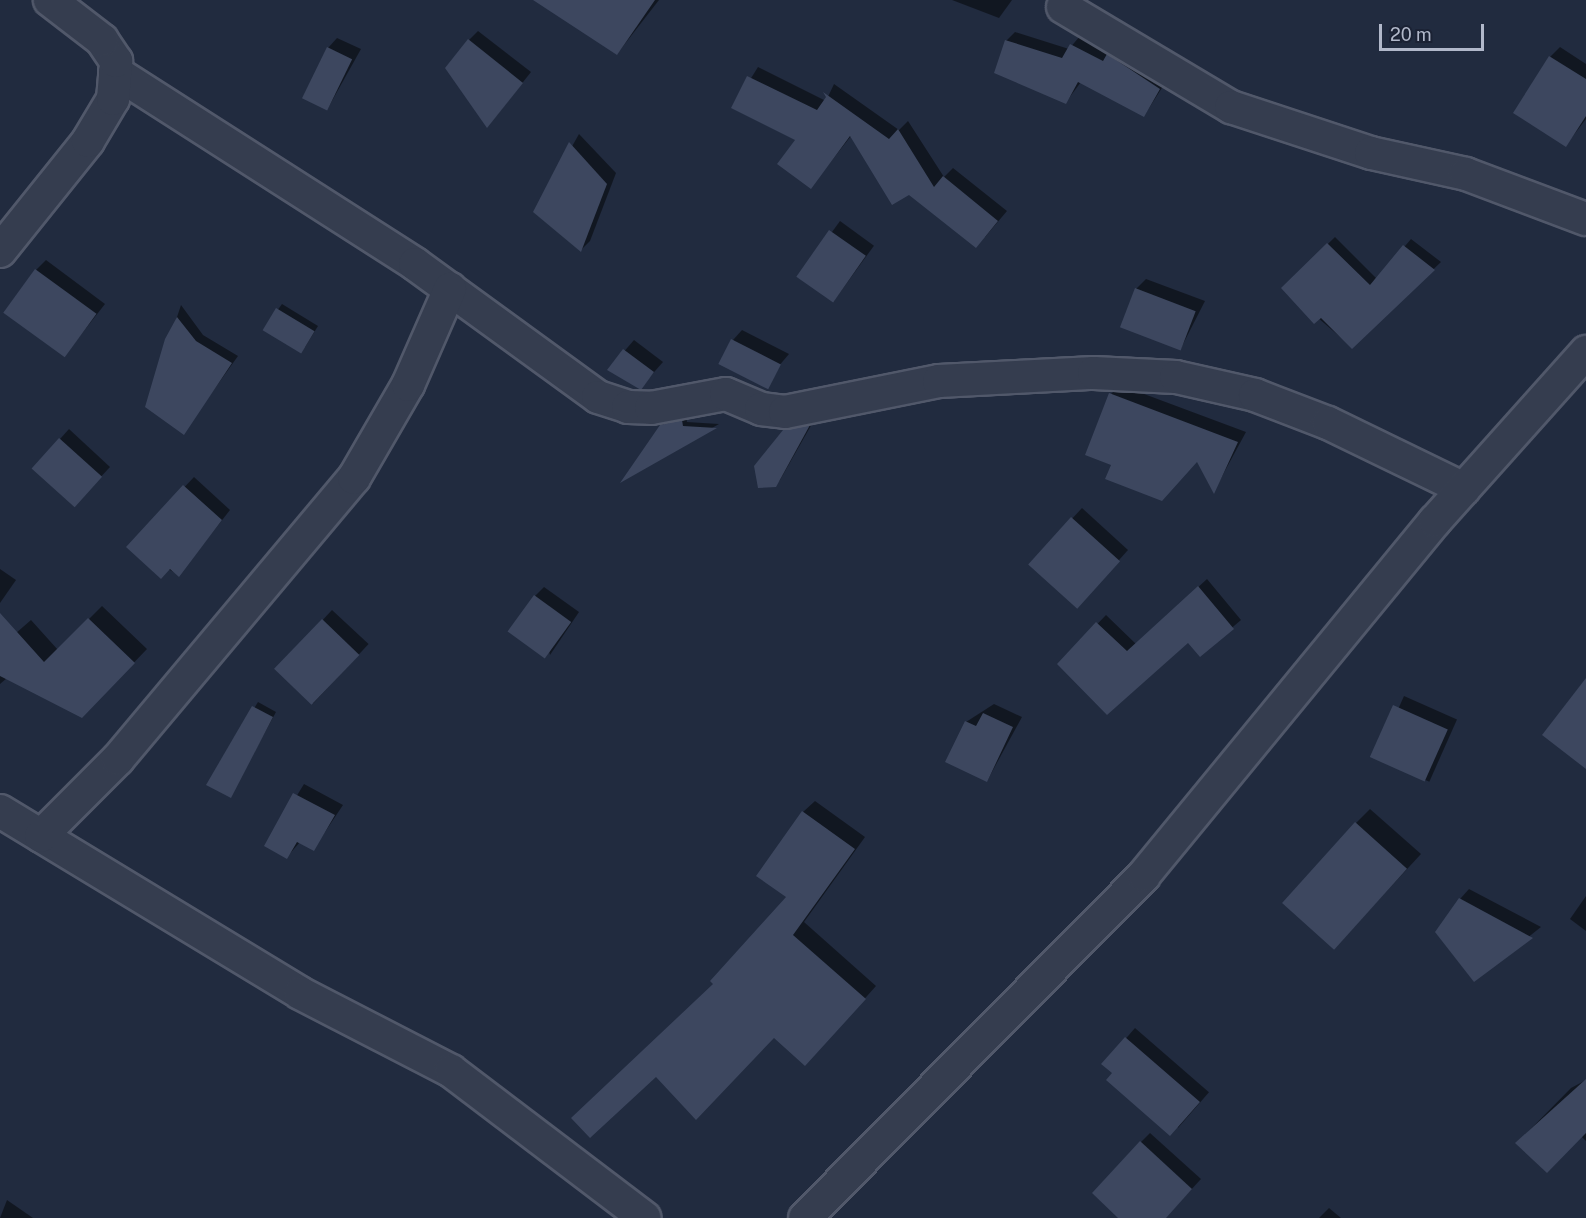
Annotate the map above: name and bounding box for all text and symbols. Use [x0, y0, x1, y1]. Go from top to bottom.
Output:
scale bar [1382, 12, 1487, 50]
text: 20 m [1390, 24, 1432, 45]

